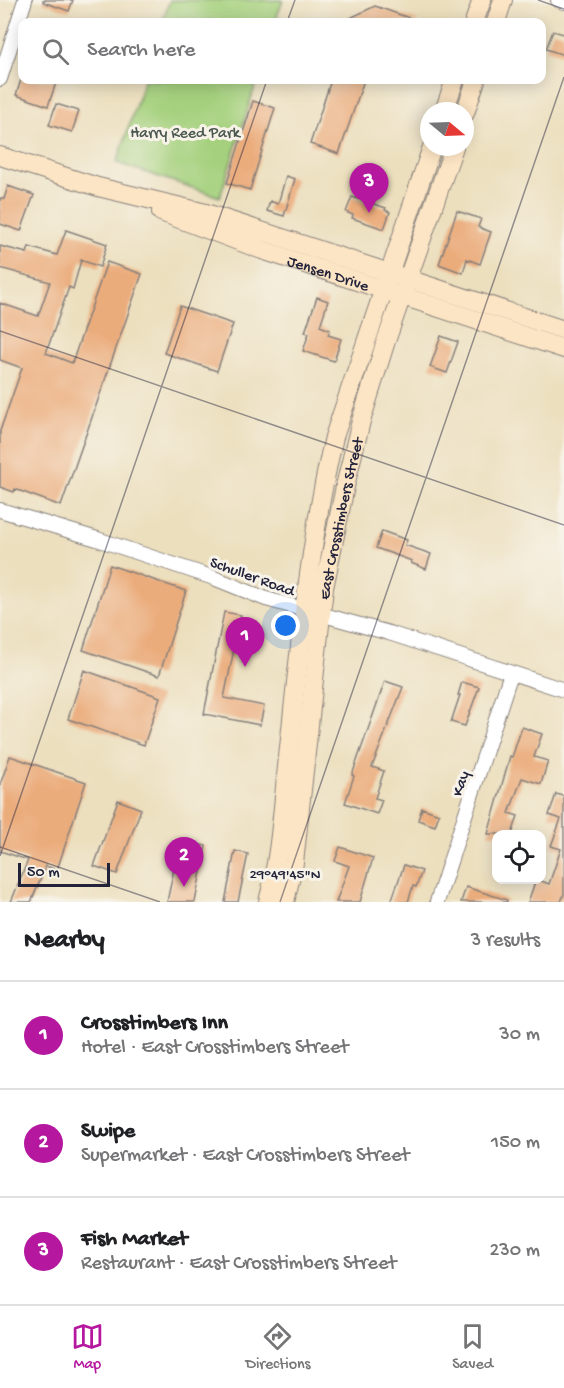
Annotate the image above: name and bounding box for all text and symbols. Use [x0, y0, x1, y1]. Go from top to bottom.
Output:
search box [18, 18, 546, 84]
icon: search [39, 35, 72, 68]
text: Search here [87, 38, 195, 64]
north arrow [420, 102, 474, 156]
park label: Harry Reed Park [130, 125, 242, 144]
pin: 3 [350, 164, 388, 213]
street label: Jensen Drive [284, 253, 371, 298]
street label: East Crosstimbers Street [317, 435, 370, 601]
street label: Schuller Road [207, 554, 298, 603]
your location [271, 611, 300, 640]
pin: 1 [226, 618, 264, 667]
street label: Kay [449, 769, 475, 799]
map controls [492, 830, 546, 884]
button: locate [492, 830, 546, 884]
pin: 2 [164, 838, 204, 887]
scale bar [18, 860, 110, 888]
text: 50 m [27, 864, 60, 883]
text: 29°49'45"N [249, 866, 321, 884]
text: Nearby [24, 926, 105, 957]
text: 3 results [471, 930, 540, 953]
text: Crosstimbers Inn [81, 1011, 228, 1037]
text: 1 [39, 1024, 48, 1047]
text: 30 m [499, 1024, 540, 1047]
text: Hotel · East Crosstimbers Street [81, 1037, 348, 1060]
text: Swipe [81, 1119, 135, 1145]
text: 2 [39, 1132, 48, 1155]
text: 150 m [491, 1132, 540, 1155]
text: Supermarket · East Crosstimbers Street [81, 1145, 409, 1168]
text: Fish Market [81, 1227, 188, 1253]
text: 3 [38, 1240, 49, 1263]
text: 230 m [490, 1240, 540, 1263]
text: Restaurant · East Crosstimbers Street [81, 1253, 396, 1276]
tab: Map [71, 1320, 104, 1375]
tab: Directions [245, 1320, 311, 1375]
tab: Saved [452, 1320, 493, 1375]

